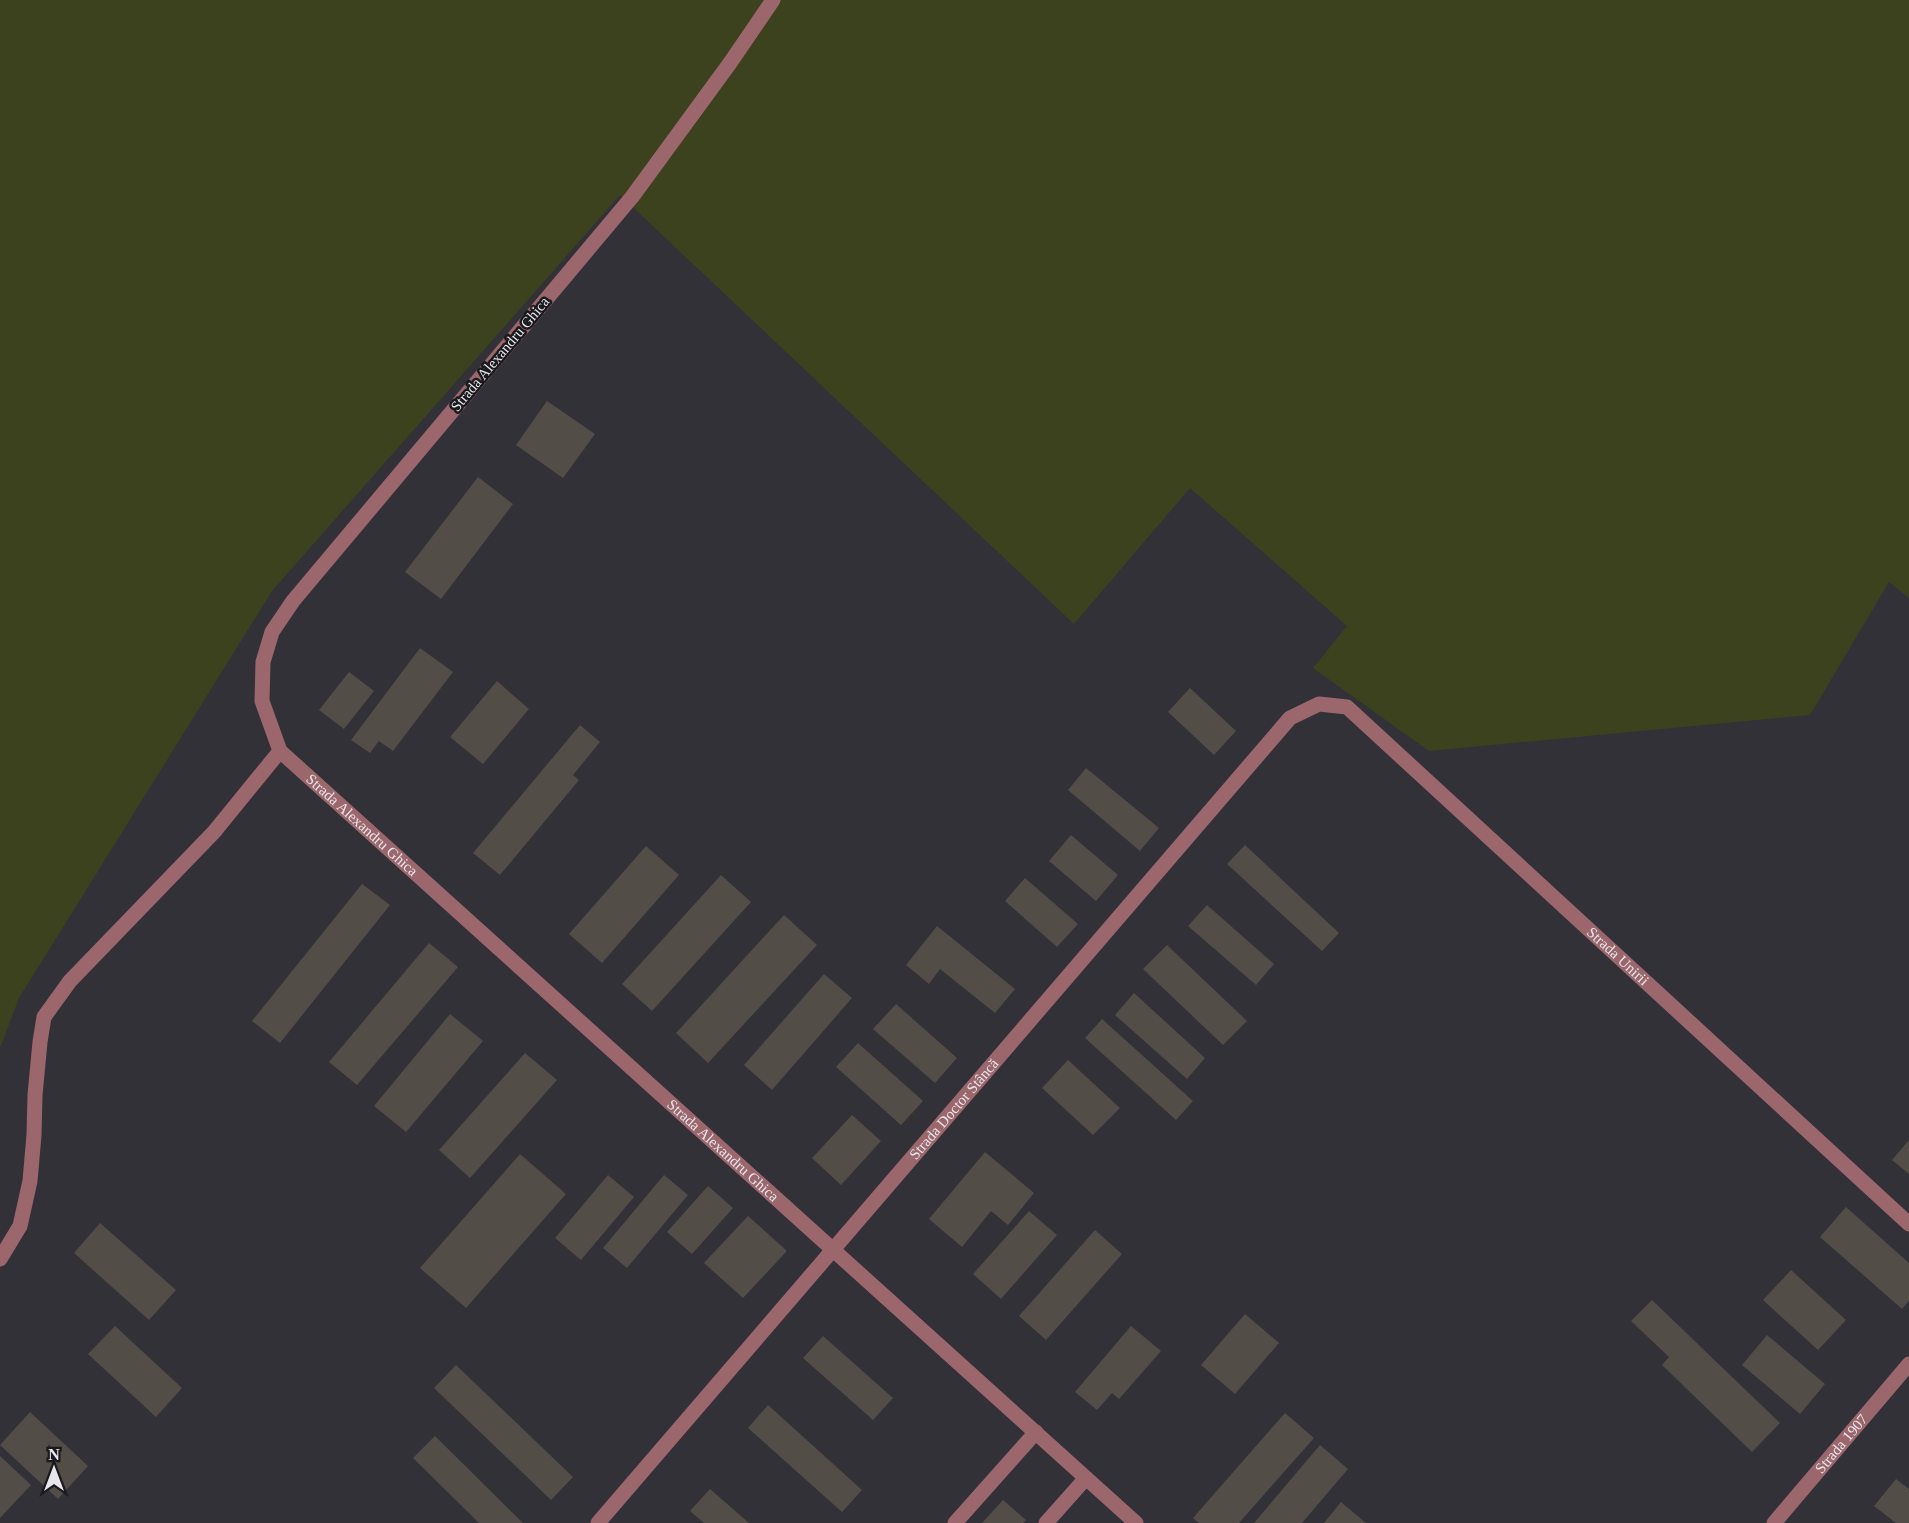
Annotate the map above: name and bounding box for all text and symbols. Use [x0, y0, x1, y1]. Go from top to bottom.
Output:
street label: Strada Alexandru Ghica [448, 293, 553, 414]
street label: Strada Alexandru Ghica [303, 771, 421, 879]
street label: Strada Unirii [1584, 924, 1652, 988]
street label: Strada Doctor Stâncă [906, 1055, 1002, 1163]
street label: Strada Alexandru Ghica [664, 1096, 782, 1205]
street label: Strada 1907 [1812, 1411, 1871, 1476]
north arrow [24, 1439, 84, 1499]
text: N [48, 1446, 60, 1463]

